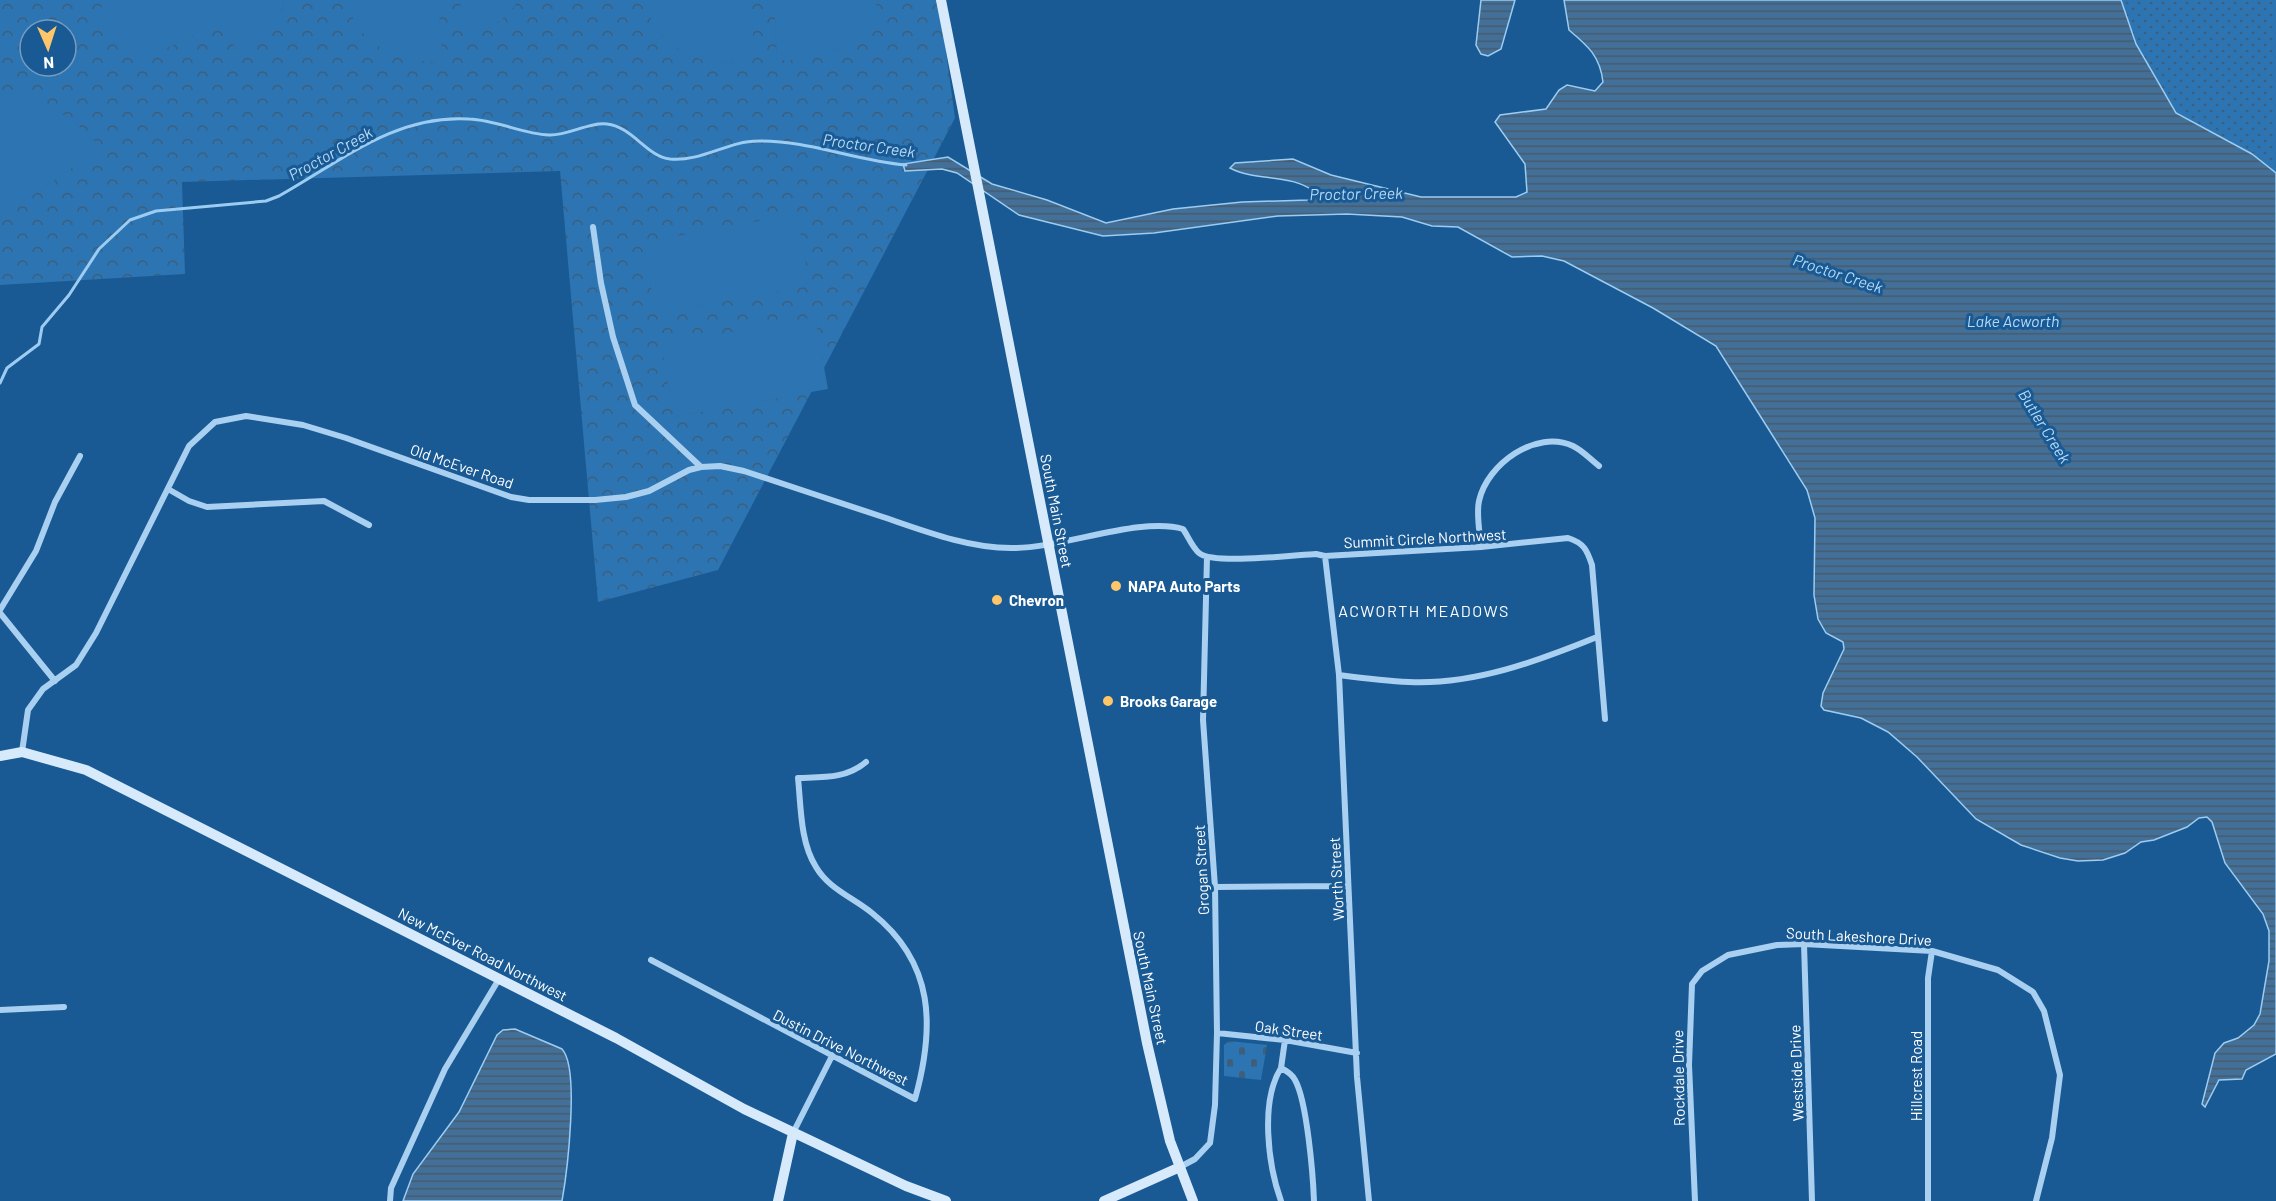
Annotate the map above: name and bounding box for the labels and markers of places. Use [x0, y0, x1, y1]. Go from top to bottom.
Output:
place label: NAPA Auto Parts [1128, 577, 1241, 595]
marker: NAPA Auto Parts [1109, 579, 1123, 593]
place label: Chevron [1009, 591, 1064, 609]
marker: Chevron [990, 593, 1004, 607]
place label: Brooks Garage [1120, 692, 1217, 710]
marker: Brooks Garage [1101, 694, 1115, 708]

